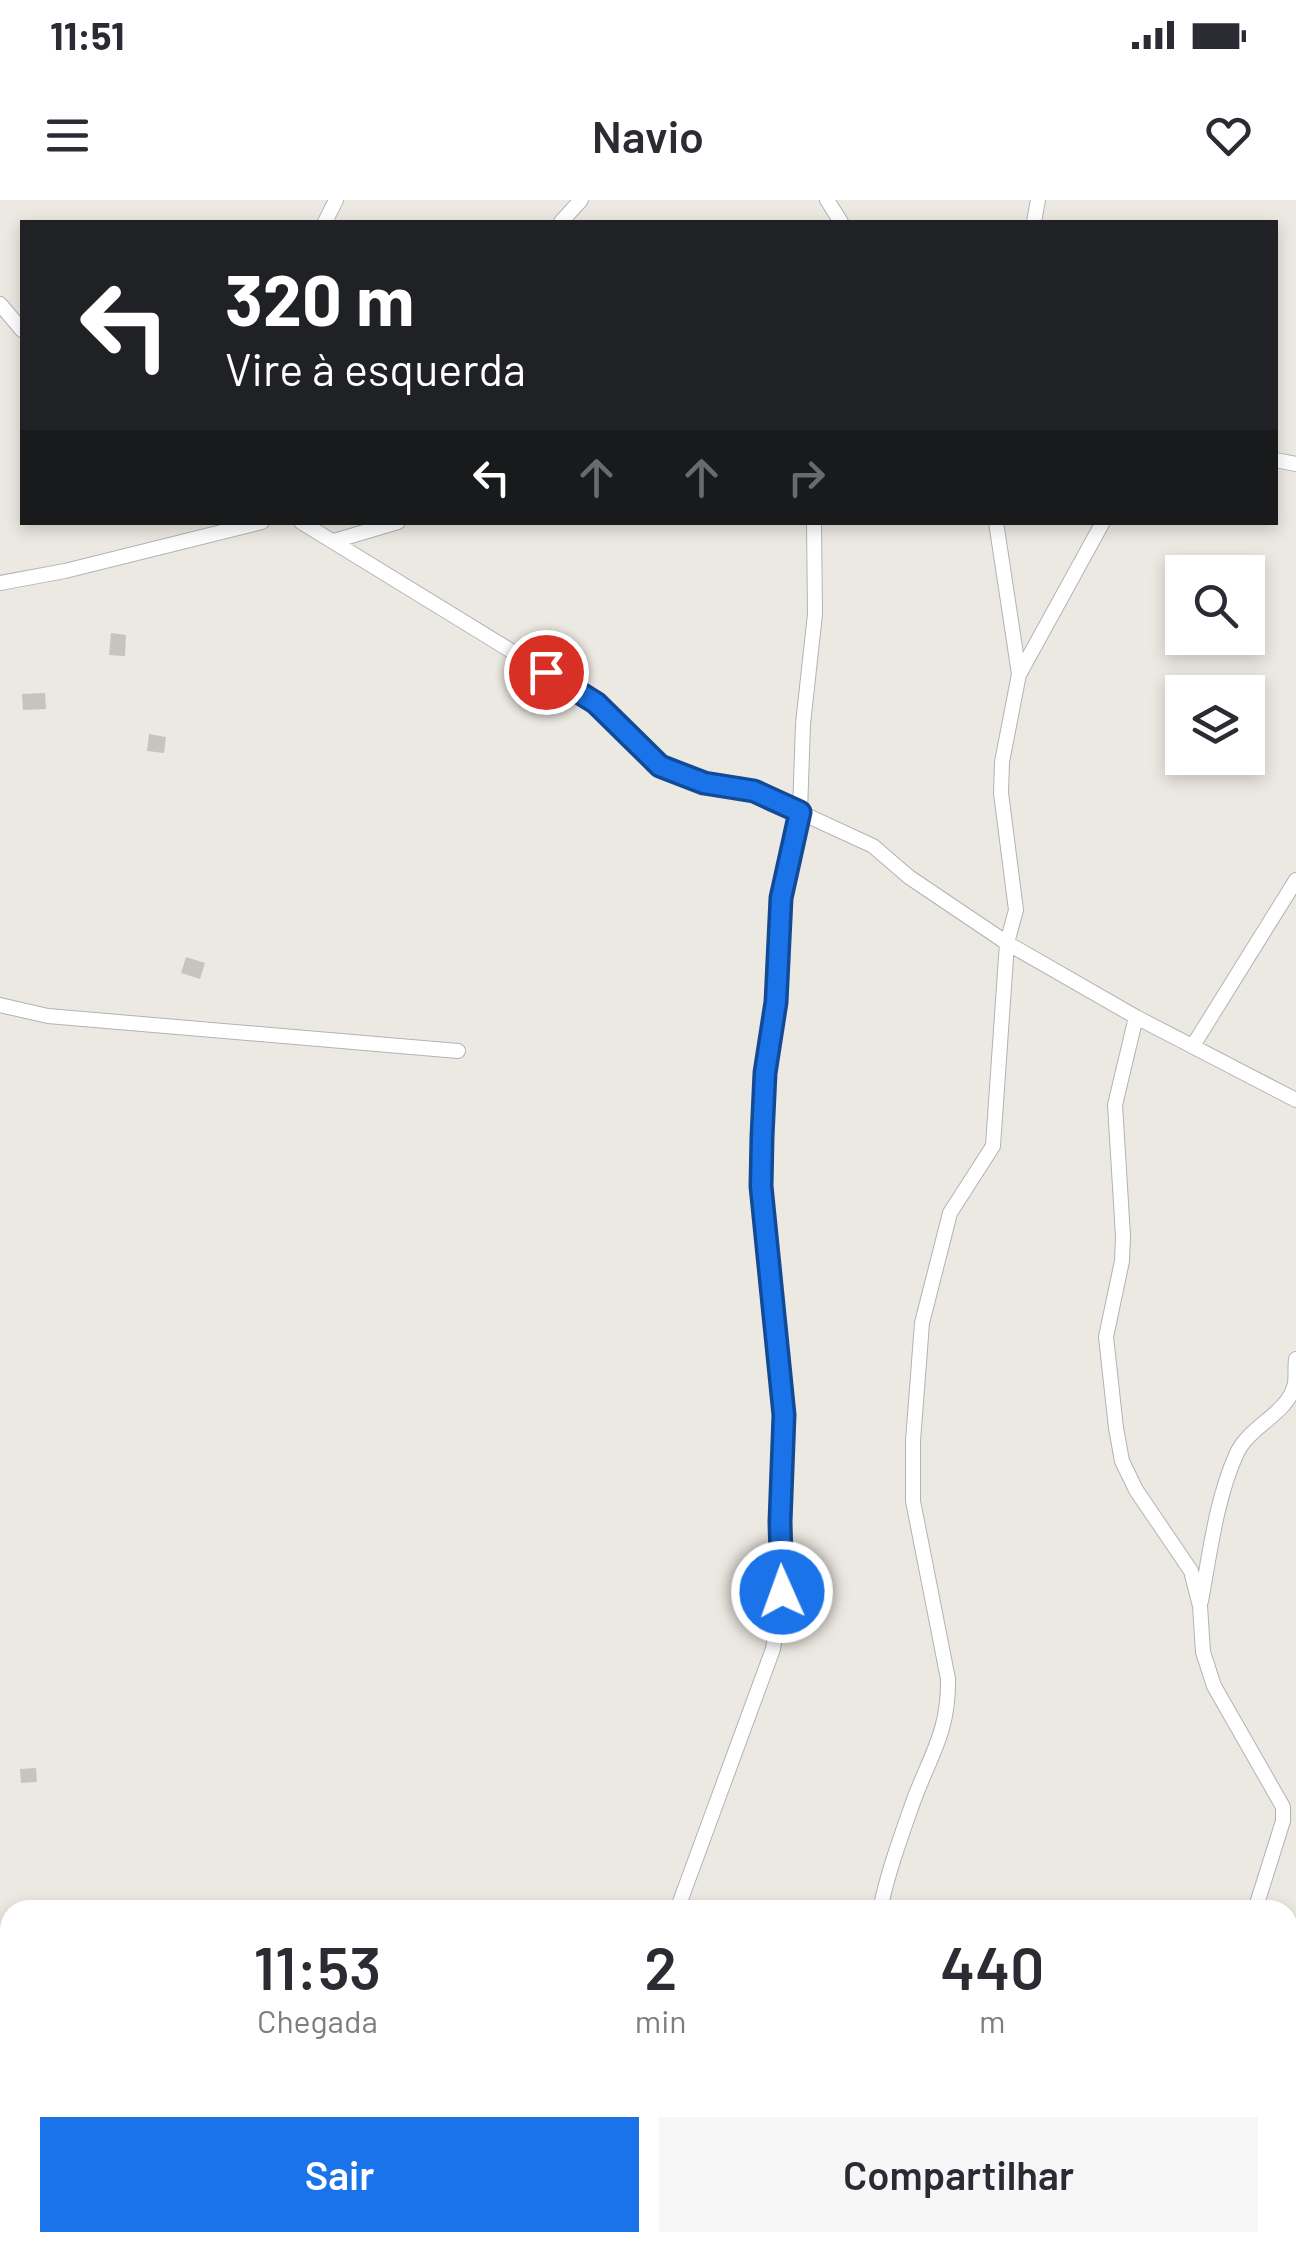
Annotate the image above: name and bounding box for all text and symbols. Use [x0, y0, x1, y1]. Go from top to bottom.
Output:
text: 11:51 [50, 12, 125, 58]
icon: menu [40, 108, 95, 163]
text: Navio [592, 108, 704, 162]
icon: heart [1201, 108, 1256, 163]
text: 320 m [225, 256, 414, 340]
icon: left [60, 260, 190, 390]
text: Vire à esquerda [225, 341, 526, 395]
icon: left [464, 450, 519, 505]
icon: ahead [569, 450, 624, 505]
icon: ahead [674, 450, 729, 505]
icon: right [779, 450, 834, 505]
map controls [1165, 555, 1265, 775]
button: search [1165, 555, 1265, 655]
pin [504, 630, 589, 715]
icon: arrive [519, 645, 574, 700]
button: layers [1165, 675, 1265, 775]
position arrow [730, 1540, 834, 1644]
text: 11:53 [254, 1930, 381, 2002]
text: 2 [644, 1930, 677, 2002]
text: 440 [940, 1930, 1044, 2002]
text: Chegada [257, 2001, 378, 2039]
text: min [635, 2001, 687, 2039]
text: m [979, 2001, 1006, 2039]
button: Sair [40, 2117, 639, 2232]
button: Compartilhar [659, 2117, 1258, 2232]

